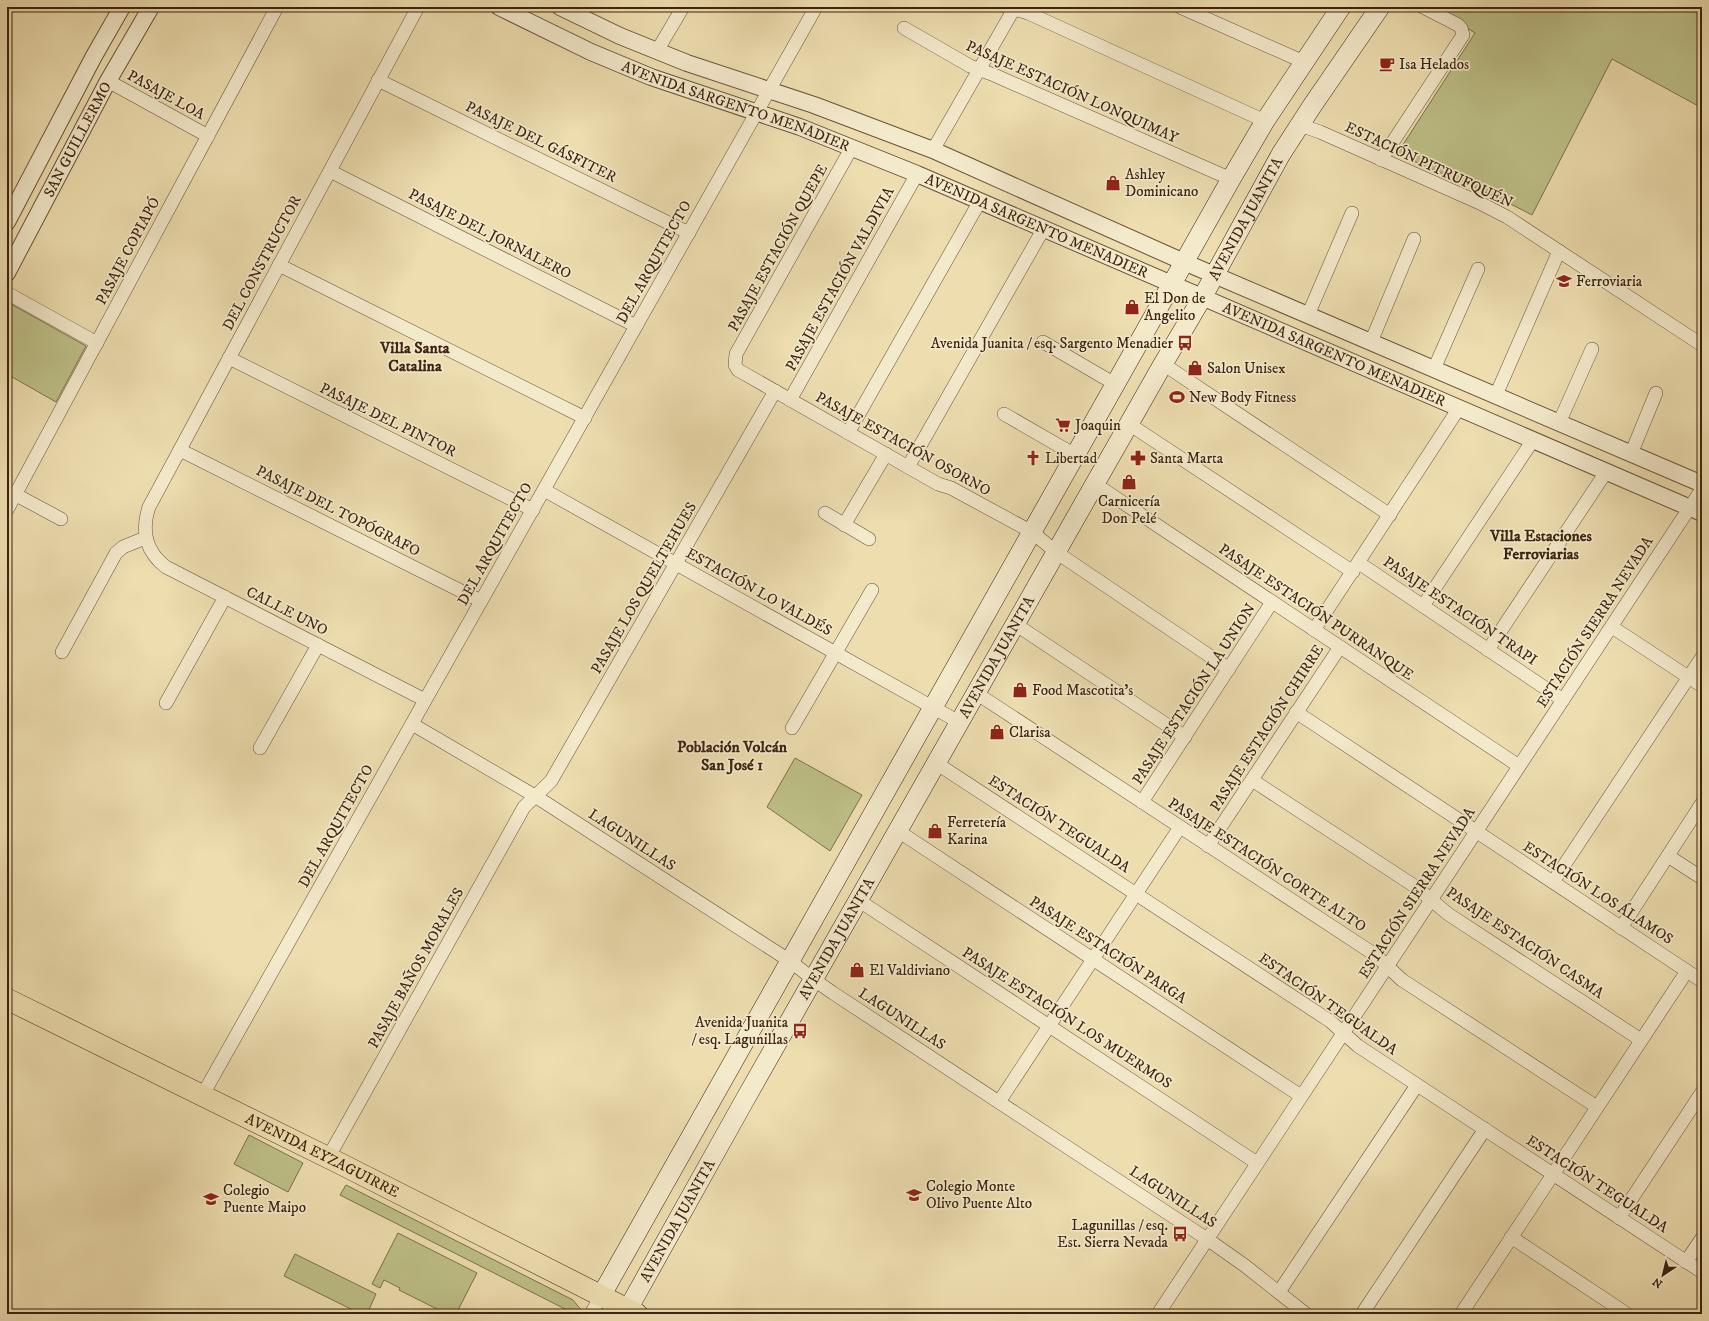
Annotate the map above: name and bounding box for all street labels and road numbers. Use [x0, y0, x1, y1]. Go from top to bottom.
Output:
street label: PASAJE ESTACIÓN LONQUIMAY [963, 36, 1182, 148]
street label: AVENIDA SARGENTO MENADIER [619, 56, 853, 156]
street label: PASAJE LOA [124, 66, 209, 124]
street label: SAN GUILLERMO [39, 78, 115, 200]
street label: PASAJE DEL GÁSFITER [462, 96, 620, 187]
street label: ESTACIÓN PITRUFQUÉN [1342, 118, 1516, 212]
street label: AVENIDA JUANITA [1204, 154, 1287, 284]
street label: PASAJE ESTACIÓN QUEPE [724, 161, 832, 335]
street label: AVENIDA SARGENTO MENADIER [922, 169, 1151, 282]
street label: PASAJE ESTACIÓN VALDIVIA [781, 183, 899, 374]
street label: PASAJE DEL JORNALERO [405, 185, 575, 283]
street label: DEL CONSTRUCTOR [218, 192, 306, 334]
street label: PASAJE COPIAPÓ [92, 194, 164, 308]
street label: DEL ARQUITECTO [612, 197, 696, 327]
street label: AVENIDA SARGENTO MENADIER [1220, 298, 1449, 411]
street label: PASAJE DEL PINTOR [317, 379, 459, 461]
street label: PASAJE ESTACIÓN OSORNO [812, 388, 994, 500]
street label: PASAJE DEL TOPÓGRAFO [253, 461, 423, 561]
street label: DEL ARQUITECTO [453, 479, 537, 609]
street label: PASAJE LOS QUELTEHUES [587, 499, 701, 677]
street label: ESTACIÓN SIERRA NEVADA [1533, 533, 1658, 711]
street label: PASAJE ESTACIÓN PURRANQUE [1215, 540, 1417, 685]
street label: ESTACIÓN LO VALDÉS [683, 544, 836, 640]
street label: PASAJE ESTACIÓN TRAPI [1379, 552, 1541, 670]
street label: CALLE UNO [243, 582, 331, 640]
street label: AVENIDA JUANITA [954, 592, 1039, 721]
street label: PASAJE ESTACIÓN LA UNION [1128, 600, 1260, 788]
street label: PASAJE ESTACIÓN CHIRRE [1206, 641, 1328, 815]
street label: DEL ARQUITECTO [294, 761, 378, 891]
street label: ESTACIÓN TEGUALDA [984, 771, 1134, 877]
street label: PASAJE ESTACIÓN CORTE ALTO [1164, 794, 1370, 936]
street label: ESTACIÓN SIERRA NEVADA [1355, 804, 1480, 982]
street label: LAGUNILLAS [585, 805, 679, 875]
street label: ESTACIÓN LOS ÁLAMOS [1519, 836, 1677, 949]
street label: AVENIDA JUANITA [794, 874, 879, 1003]
street label: PASAJE ESTACIÓN CASMA [1442, 883, 1608, 1003]
street label: PASAJE BAÑOS MORALES [363, 884, 468, 1052]
street label: PASAJE ESTACIÓN PARGA [1026, 892, 1191, 1008]
street label: PASAJE ESTACIÓN LOS MUERMOS [959, 943, 1176, 1093]
street label: ESTACIÓN TEGUALDA [1255, 949, 1402, 1059]
street label: LAGUNILLAS [855, 984, 949, 1054]
street label: AVENIDA EYZAGUIRRE [242, 1109, 403, 1202]
street label: ESTACIÓN TEGUALDA [1522, 1131, 1672, 1237]
street label: AVENIDA JUANITA [635, 1156, 719, 1285]
street label: LAGUNILLAS [1126, 1162, 1220, 1232]

